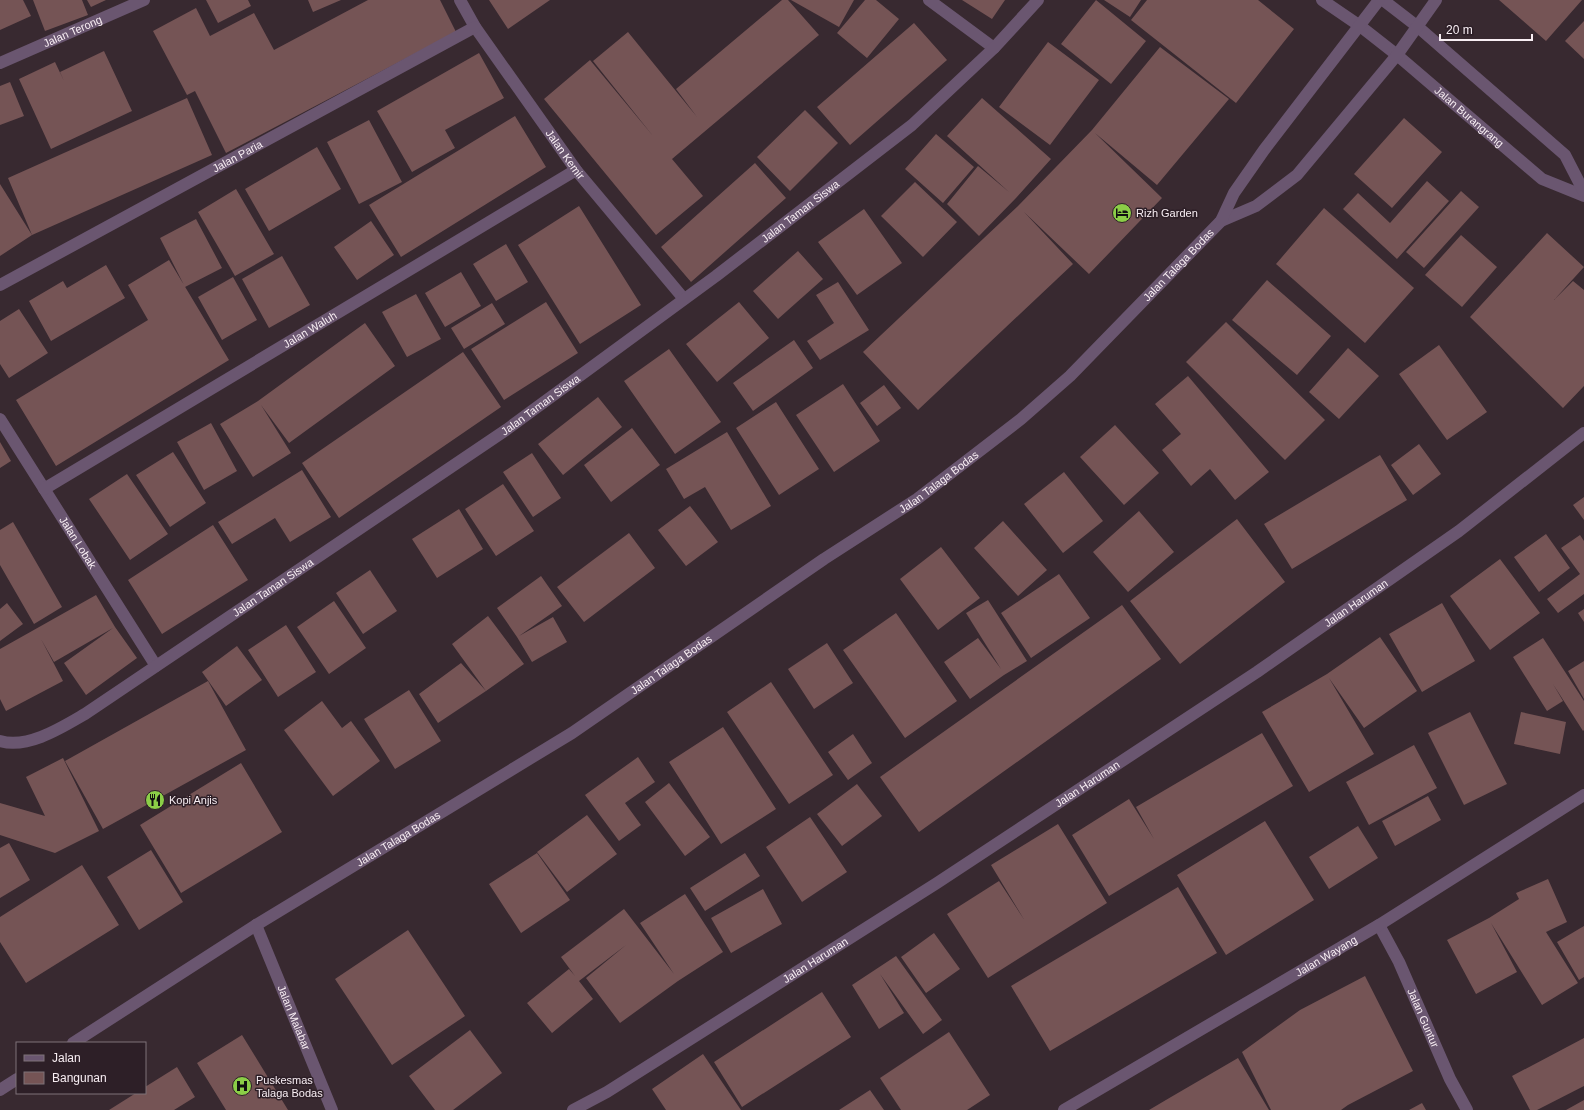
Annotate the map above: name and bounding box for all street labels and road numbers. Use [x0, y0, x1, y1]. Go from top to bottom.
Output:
street label: Jalan Terong [41, 13, 104, 49]
street label: Jalan Burangrang [1432, 84, 1506, 150]
street label: Jalan Kemir [543, 127, 587, 182]
street label: Jalan Paria [210, 137, 265, 175]
street label: Jalan Taman Siswa [759, 177, 842, 245]
street label: Jalan Talaga Bodas [1141, 226, 1216, 303]
street label: Jalan Waluh [281, 309, 339, 350]
street label: Jalan Taman Siswa [499, 371, 583, 438]
street label: Jalan Talaga Bodas [897, 448, 981, 515]
street label: Jalan Lobak [57, 514, 99, 571]
street label: Jalan Taman Siswa [230, 555, 316, 619]
street label: Jalan Haruman [1322, 577, 1390, 629]
street label: Jalan Talaga Bodas [628, 632, 714, 697]
street label: Jalan Haruman [1053, 758, 1122, 810]
street label: Jalan Talaga Bodas [354, 808, 443, 869]
street label: Jalan Wayang [1293, 933, 1359, 979]
street label: Jalan Haruman [781, 935, 850, 985]
street label: Jalan Malabar [275, 983, 313, 1052]
street label: Jalan Guntur [1405, 987, 1442, 1049]

